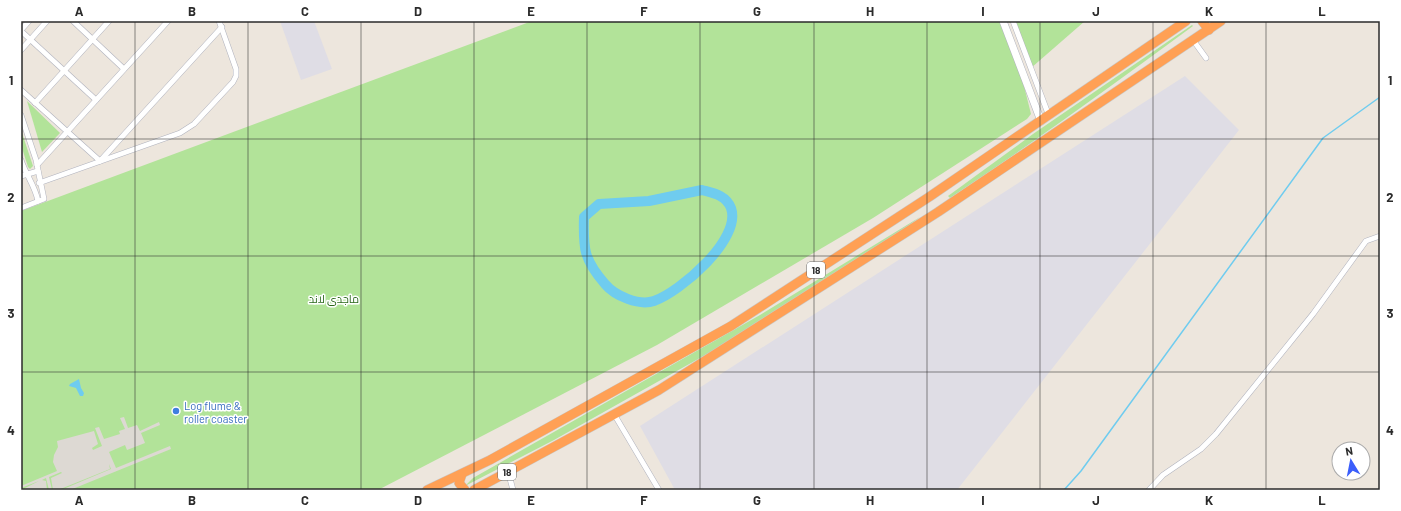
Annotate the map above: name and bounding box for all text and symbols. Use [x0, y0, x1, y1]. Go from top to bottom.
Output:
text: A [75, 3, 84, 19]
text: B [188, 3, 196, 19]
text: C [301, 3, 309, 19]
text: D [414, 3, 422, 19]
text: E [527, 3, 535, 19]
text: F [640, 3, 648, 19]
text: G [753, 3, 761, 19]
text: H [866, 3, 874, 19]
text: I [981, 3, 985, 19]
text: J [1092, 3, 1100, 19]
text: K [1205, 3, 1213, 19]
text: L [1318, 3, 1326, 19]
text: 1 [9, 72, 13, 88]
text: 1 [1388, 72, 1392, 88]
text: 2 [7, 189, 15, 205]
text: 2 [1386, 189, 1394, 205]
road number: 18 [807, 262, 825, 278]
park label: ماجدی لاند [309, 292, 359, 306]
text: 3 [7, 305, 15, 321]
text: 3 [1386, 305, 1394, 321]
place label: Log flume & roller coaster [184, 399, 247, 425]
marker: Log flume & roller coaster [171, 406, 181, 416]
text: 4 [7, 422, 15, 438]
text: 4 [1386, 422, 1394, 438]
north arrow [1331, 441, 1371, 481]
text: N [1344, 444, 1354, 458]
road number: 18 [498, 464, 516, 480]
text: A [75, 492, 84, 508]
text: B [188, 492, 196, 508]
text: C [301, 492, 309, 508]
text: D [414, 492, 422, 508]
text: E [527, 492, 535, 508]
text: F [640, 492, 648, 508]
text: G [753, 492, 761, 508]
text: H [866, 492, 874, 508]
text: I [981, 492, 985, 508]
text: J [1092, 492, 1100, 508]
text: K [1205, 492, 1213, 508]
text: L [1318, 492, 1326, 508]

